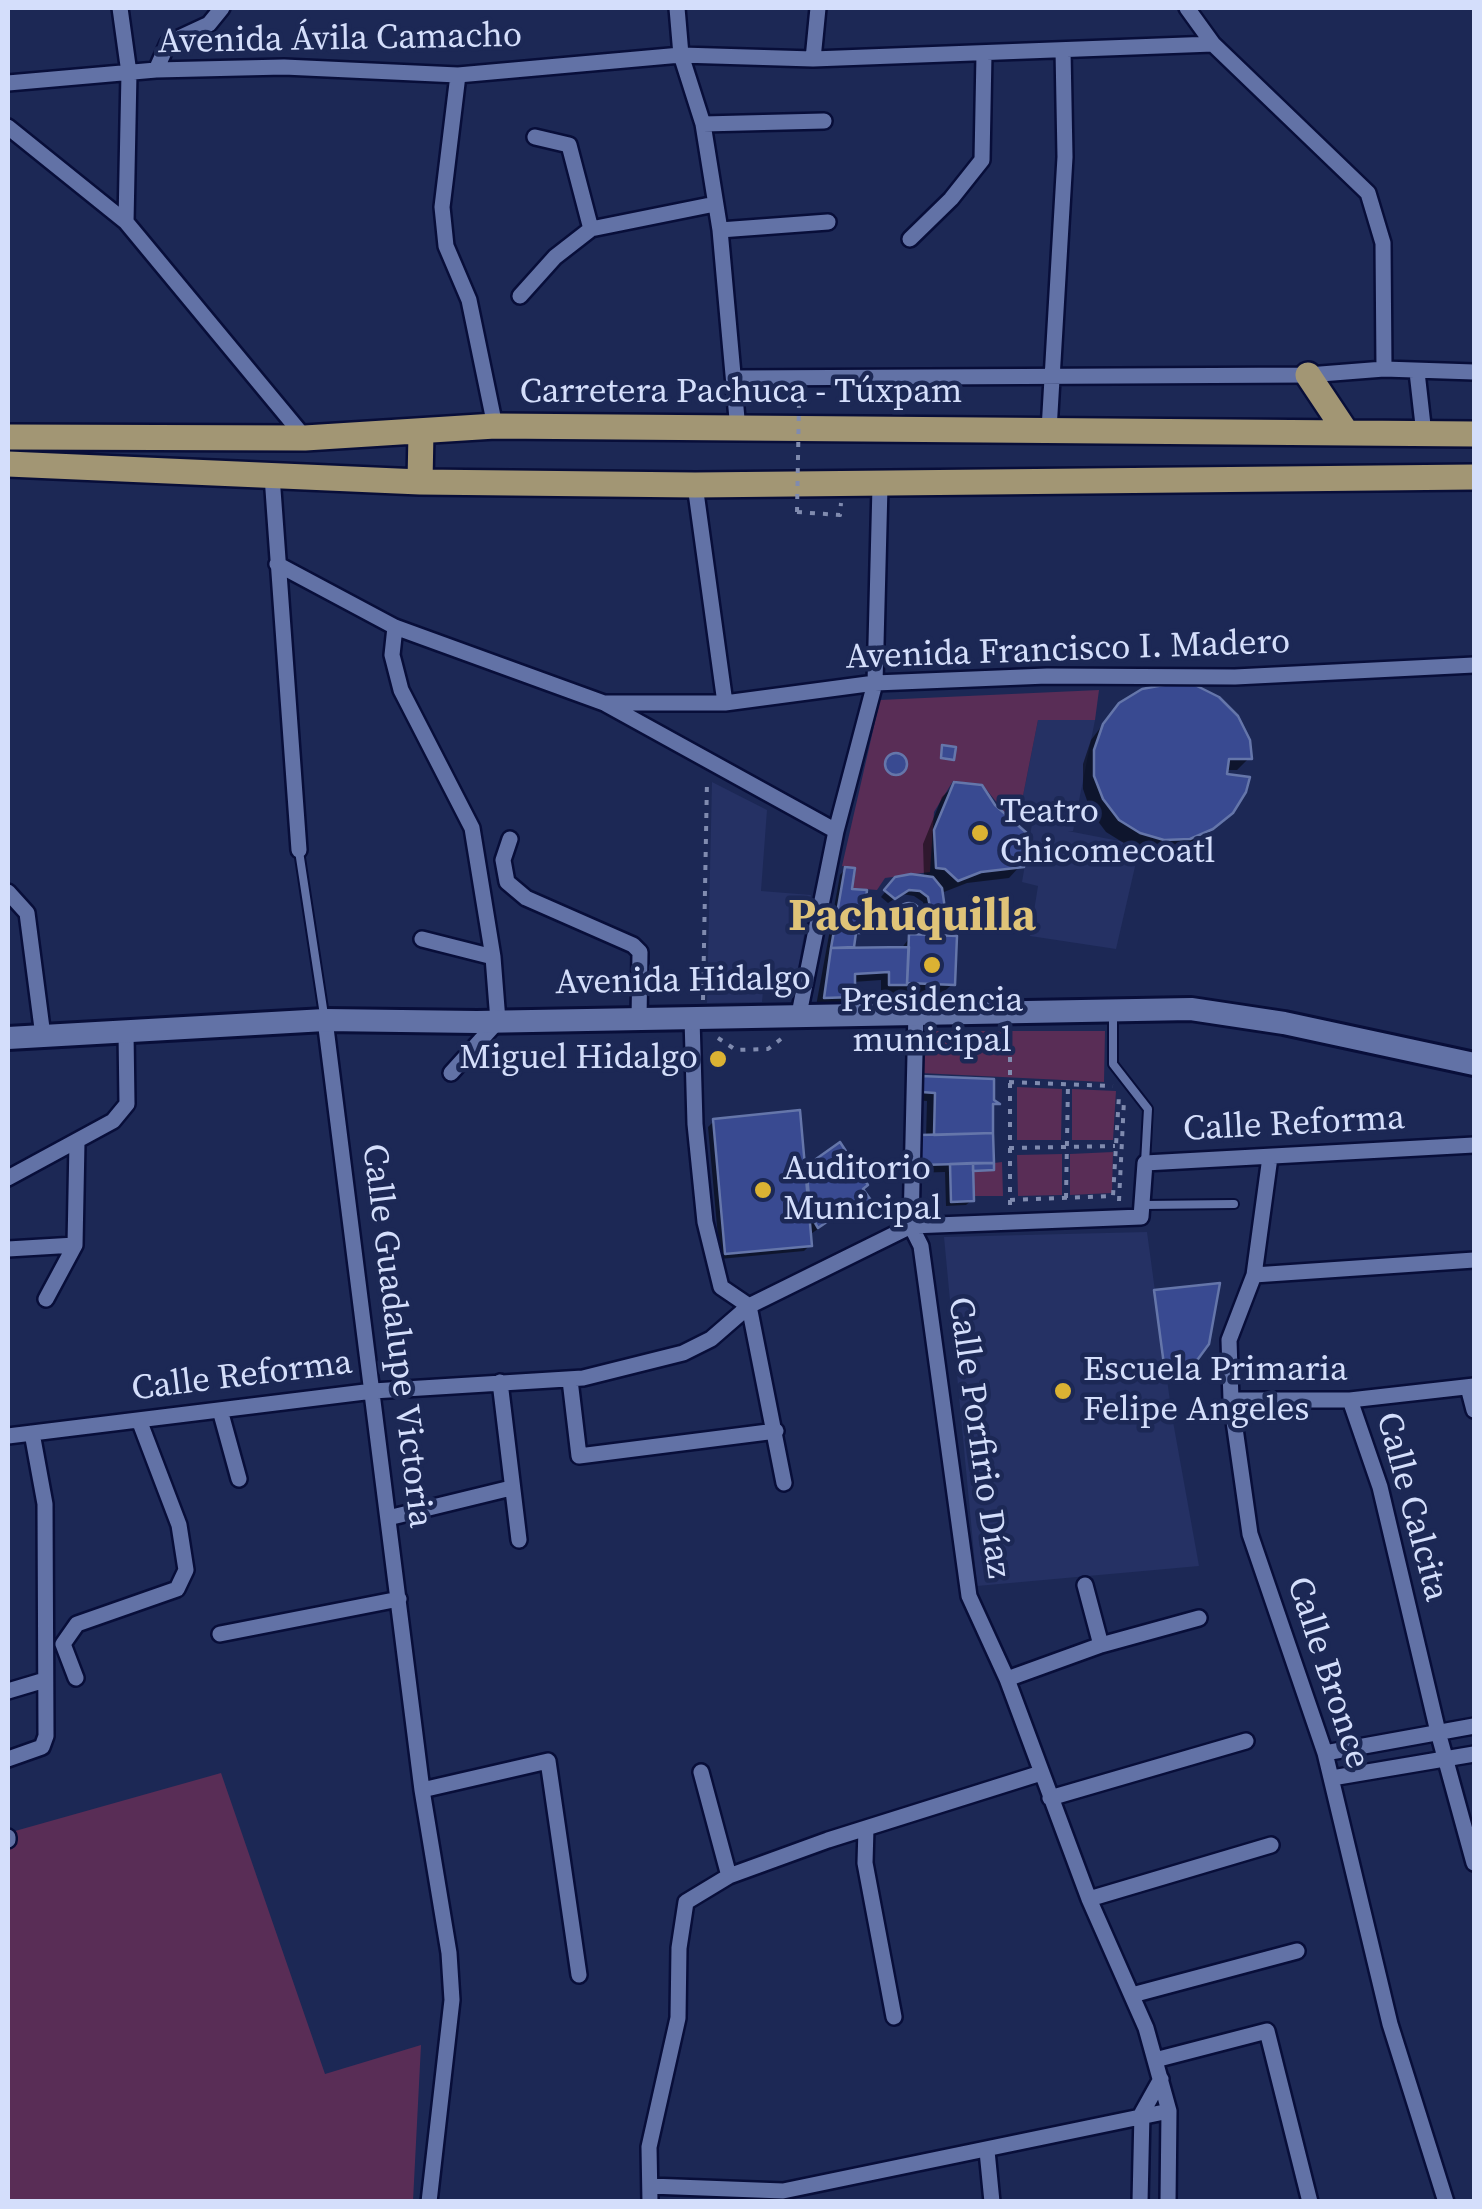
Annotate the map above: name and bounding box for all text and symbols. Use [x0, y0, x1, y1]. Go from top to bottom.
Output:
street label: Avenida Ávila Camacho [157, 16, 523, 64]
street label: Carretera Pachuca - Túxpam [520, 372, 962, 414]
street label: Avenida Francisco I. Madero [845, 622, 1291, 680]
place label: Teatro Chicomecoatl [1000, 792, 1215, 874]
marker: Teatro Chicomecoatl [969, 822, 991, 844]
district label: Pachuquilla [788, 891, 1036, 945]
marker: Presidencia municipal [921, 954, 943, 976]
street label: Avenida Hidalgo [555, 959, 811, 1005]
place label: Presidencia municipal [841, 981, 1023, 1063]
place label: Miguel Hidalgo [459, 1038, 698, 1080]
marker: Miguel Hidalgo [707, 1048, 729, 1070]
street label: Calle Reforma [1182, 1098, 1406, 1152]
street label: Calle Guadalupe Victoria [352, 1142, 440, 1530]
place label: Auditorio Municipal [783, 1149, 942, 1231]
marker: Auditorio Municipal [752, 1179, 774, 1201]
street label: Calle Porfirio Díaz [937, 1295, 1019, 1581]
street label: Calle Reforma [129, 1343, 355, 1411]
place label: Escuela Primaria Felipe Angeles [1083, 1350, 1348, 1432]
marker: Escuela Primaria Felipe Angeles [1052, 1380, 1074, 1402]
street label: Calle Calcita [1366, 1408, 1456, 1606]
street label: Calle Bronce [1276, 1572, 1378, 1774]

